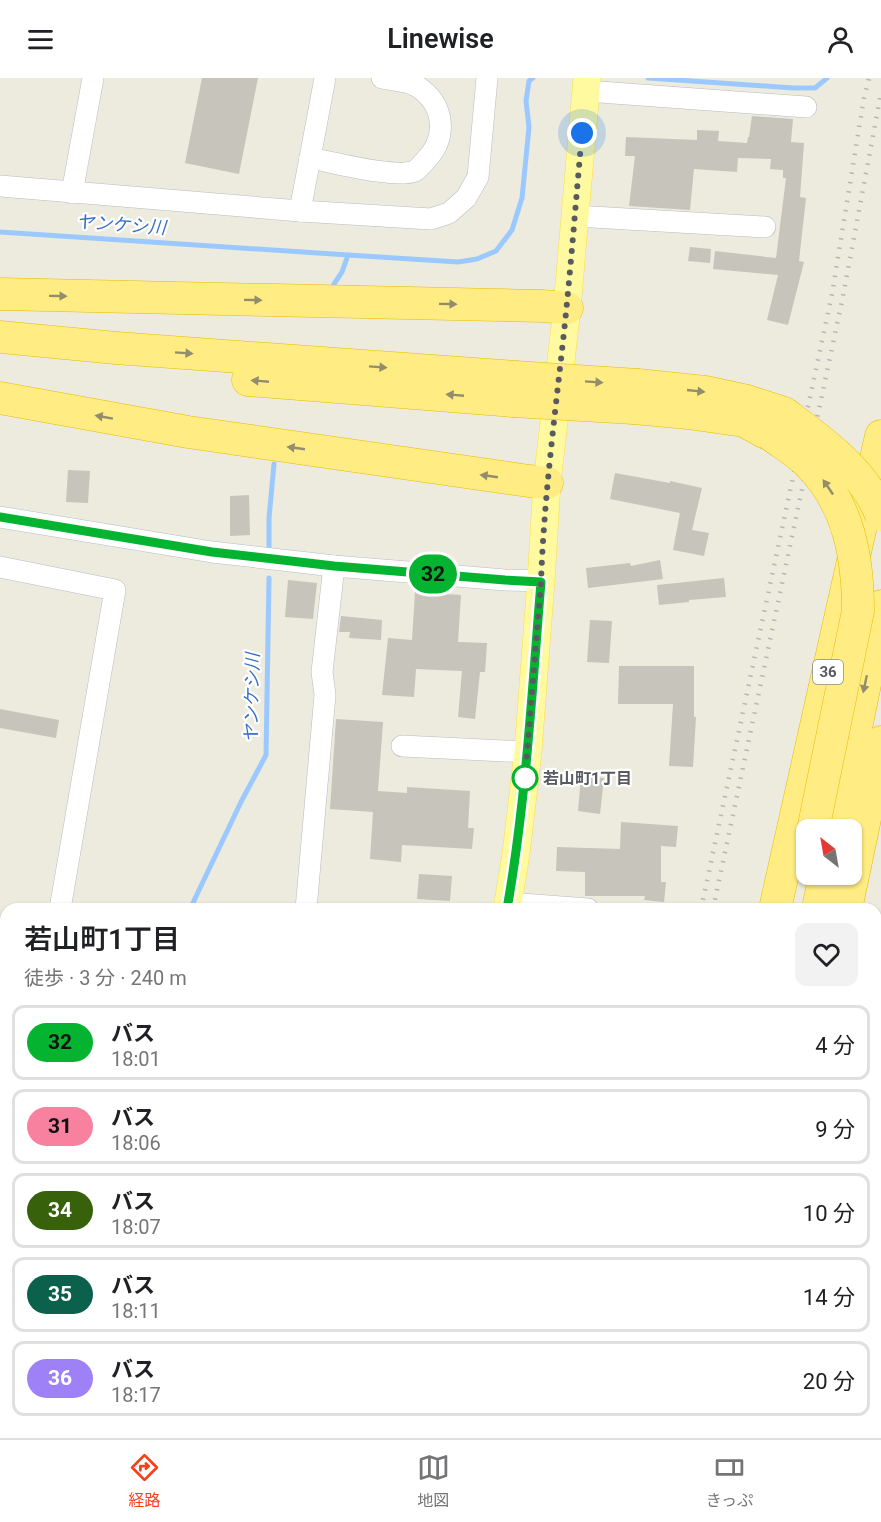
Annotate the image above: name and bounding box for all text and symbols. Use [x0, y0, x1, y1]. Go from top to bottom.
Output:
icon: menu [24, 23, 57, 56]
text: Linewise [387, 23, 494, 55]
icon: person [824, 23, 857, 56]
your location [567, 118, 597, 148]
water label: ヤンケシ川 [75, 211, 169, 238]
one-way arrow [49, 291, 68, 300]
one-way arrow [244, 295, 263, 304]
one-way arrow [439, 299, 458, 308]
one-way arrow [174, 348, 193, 358]
one-way arrow [369, 363, 388, 372]
one-way arrow [251, 376, 270, 386]
one-way arrow [585, 378, 604, 387]
one-way arrow [686, 386, 705, 396]
one-way arrow [445, 390, 464, 400]
one-way arrow [94, 412, 113, 421]
one-way arrow [287, 443, 306, 452]
one-way arrow [480, 471, 499, 480]
one-way arrow [822, 480, 834, 496]
line badge: 32 [406, 554, 460, 594]
text: 32 [421, 562, 445, 586]
water label: ヤンケシ川 [240, 651, 263, 743]
road number: 36 [813, 660, 843, 684]
one-way arrow [860, 675, 869, 694]
marker: 若山町1丁目 [512, 765, 538, 791]
place label: 若山町1丁目 [543, 769, 632, 788]
north arrow [796, 819, 862, 885]
map controls [796, 819, 862, 885]
text: 若山町1丁目 [24, 923, 180, 956]
button: heart [795, 923, 858, 986]
text: 徒歩 · 3 分 · 240 m [24, 966, 187, 990]
text: バス [111, 1021, 155, 1046]
text: 32 [48, 1030, 72, 1054]
text: 4 分 [815, 1033, 855, 1058]
text: 18:01 [111, 1047, 161, 1071]
text: バス [111, 1105, 155, 1130]
text: 31 [48, 1114, 72, 1138]
text: 9 分 [815, 1117, 855, 1142]
text: 18:06 [111, 1131, 161, 1155]
text: バス [111, 1189, 155, 1214]
text: 34 [48, 1198, 72, 1222]
text: 10 分 [803, 1201, 855, 1226]
text: 18:07 [111, 1215, 161, 1239]
text: バス [111, 1273, 155, 1298]
text: 35 [48, 1282, 72, 1306]
text: 14 分 [803, 1285, 855, 1310]
text: 18:11 [111, 1299, 161, 1323]
text: バス [111, 1357, 155, 1382]
text: 36 [48, 1366, 72, 1390]
text: 20 分 [803, 1369, 855, 1394]
text: 18:17 [111, 1383, 161, 1407]
tab: 経路 [128, 1451, 161, 1511]
tab: 地図 [417, 1451, 450, 1511]
tab: きっぷ [706, 1451, 753, 1511]

